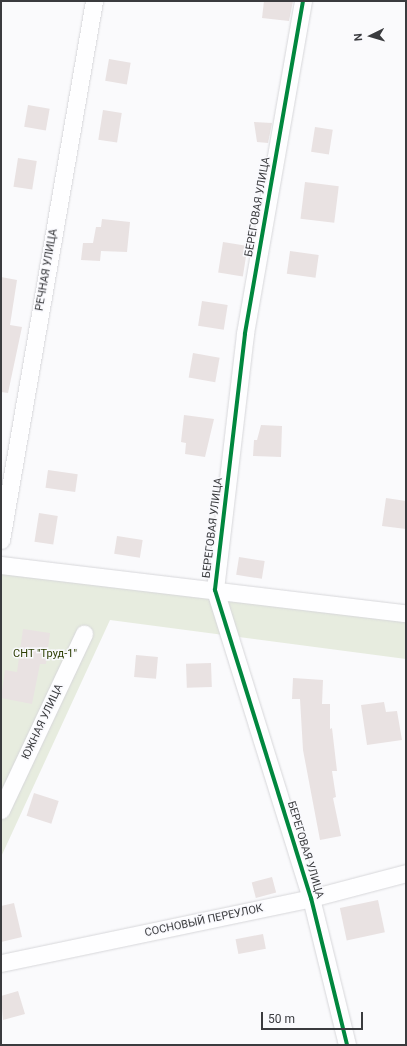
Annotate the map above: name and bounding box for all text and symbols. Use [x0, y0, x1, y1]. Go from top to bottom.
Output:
north arrow [351, 16, 391, 56]
text: N [352, 33, 365, 42]
street label: БЕРЕГОВАЯ УЛИЦА [243, 156, 273, 258]
street label: РЕЧНАЯ УЛИЦА [33, 228, 61, 312]
street label: БЕРЕГОВАЯ УЛИЦА [200, 477, 226, 579]
park label: СНТ "Труд-1" [13, 647, 77, 661]
street label: ЮЖНАЯ УЛИЦА [20, 682, 66, 762]
street label: БЕРЕГОВАЯ УЛИЦА [284, 800, 326, 900]
street label: СОСНОВЫЙ ПЕРЕУЛОК [144, 902, 264, 940]
scale bar [263, 1004, 365, 1030]
text: 50 m [268, 1012, 295, 1026]

